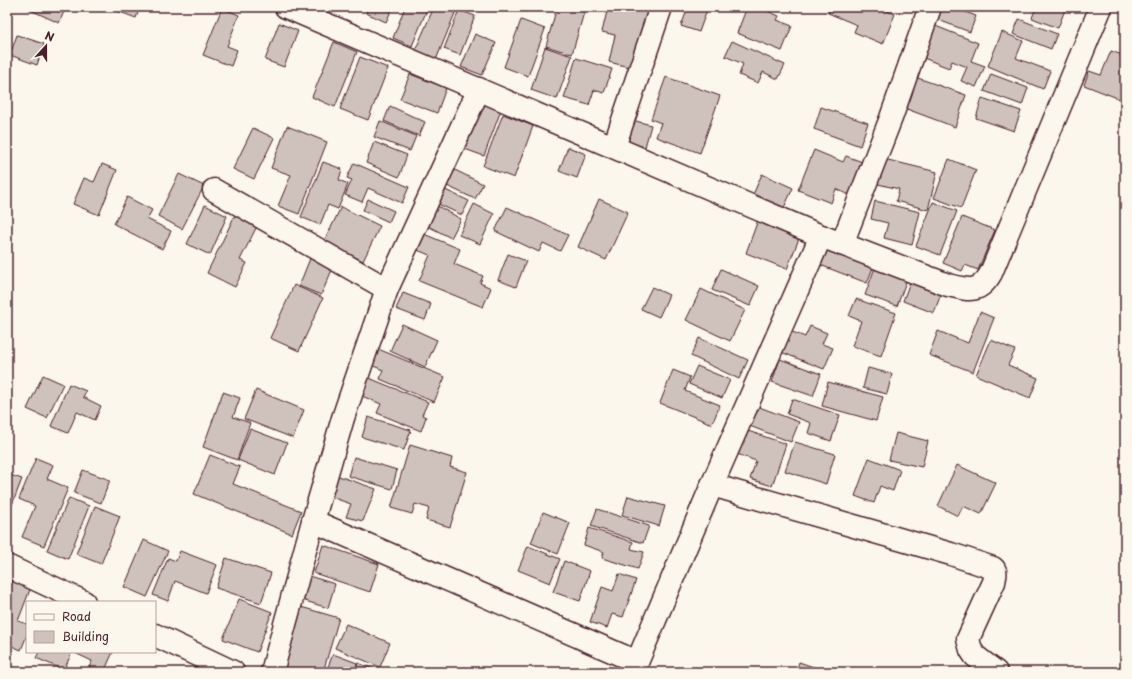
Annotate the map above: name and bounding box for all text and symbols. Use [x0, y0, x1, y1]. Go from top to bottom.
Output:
north arrow [26, 26, 66, 66]
text: N [43, 27, 57, 46]
legend [26, 601, 156, 653]
text: Road [62, 607, 91, 625]
text: Building [62, 627, 109, 645]

